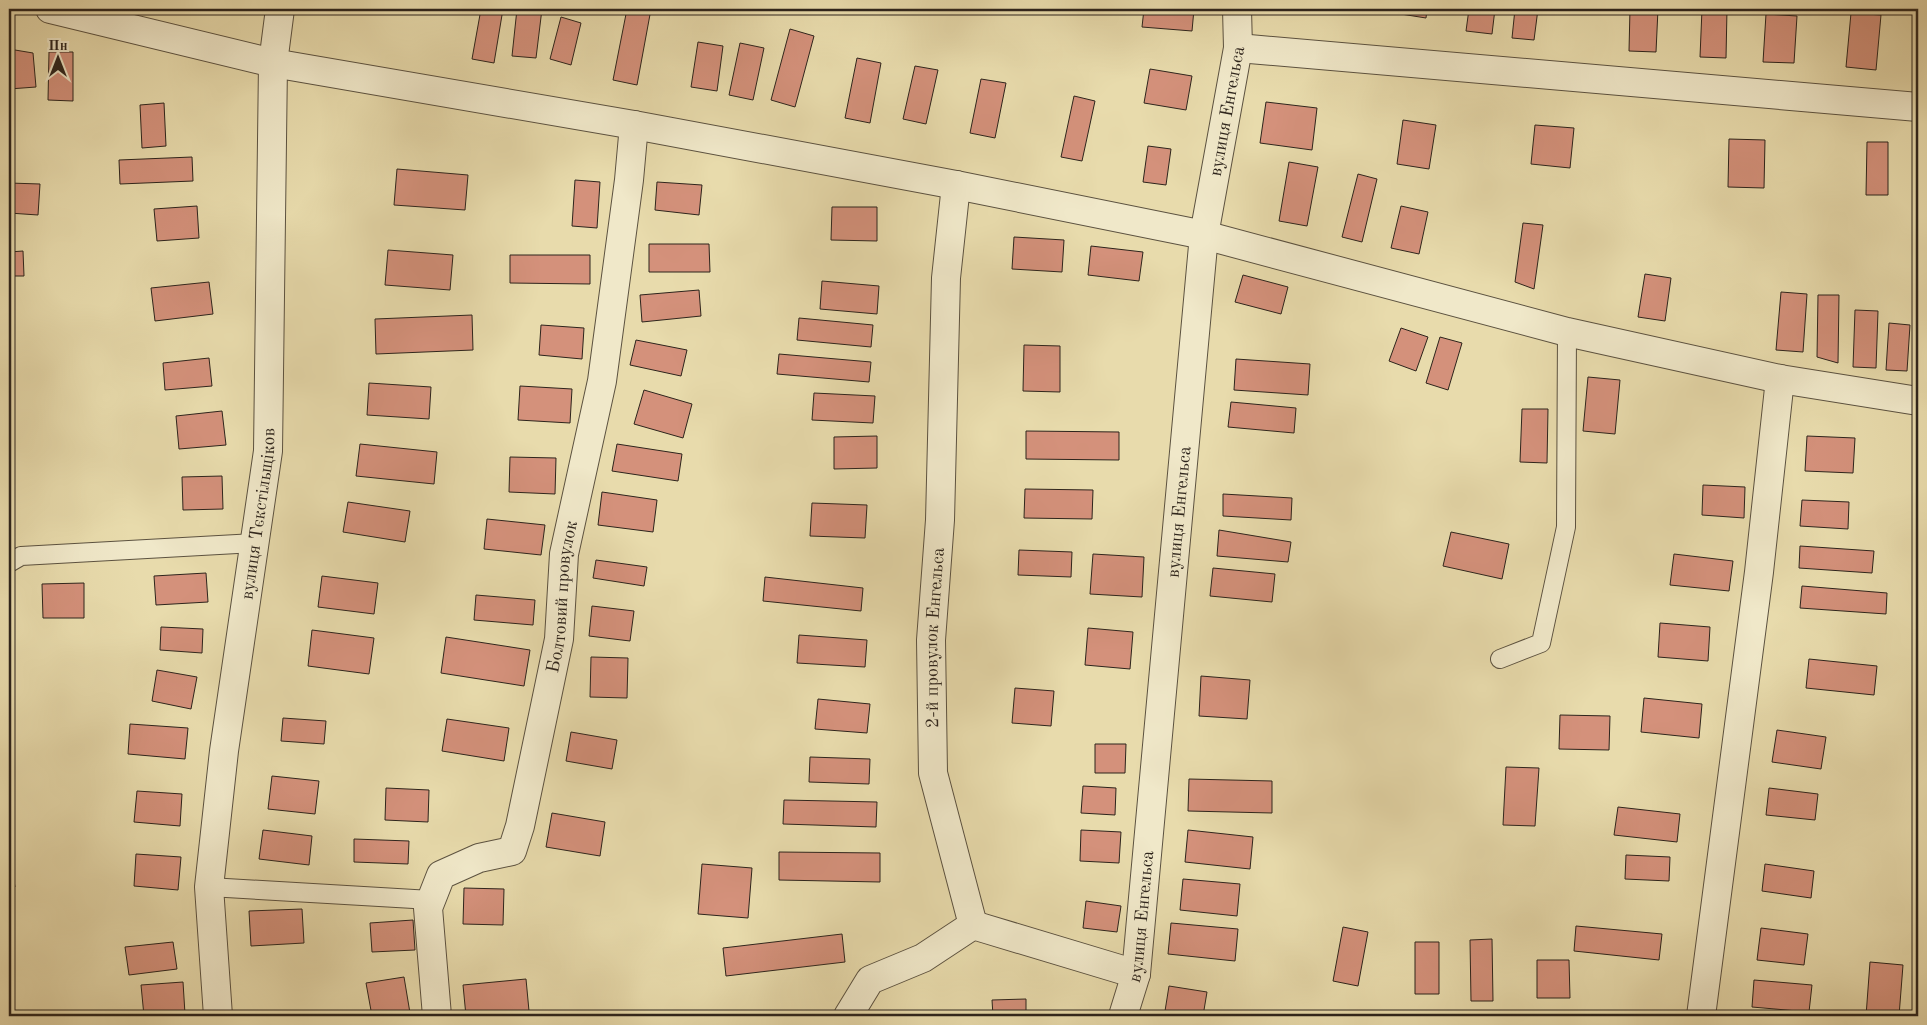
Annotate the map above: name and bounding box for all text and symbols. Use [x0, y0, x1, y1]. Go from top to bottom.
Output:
north arrow [32, 32, 82, 82]
text: Пн [48, 39, 68, 53]
street label: вулиця Енгельса [1207, 45, 1248, 178]
street label: вулиця Тєкстільщіков [238, 428, 278, 601]
street label: вулиця Енгельса [1165, 445, 1195, 579]
street label: Болтовий провулок [544, 519, 581, 675]
street label: 2-й провулок Енгельса [923, 547, 948, 728]
street label: вулиця Енгельса [1126, 850, 1157, 985]

